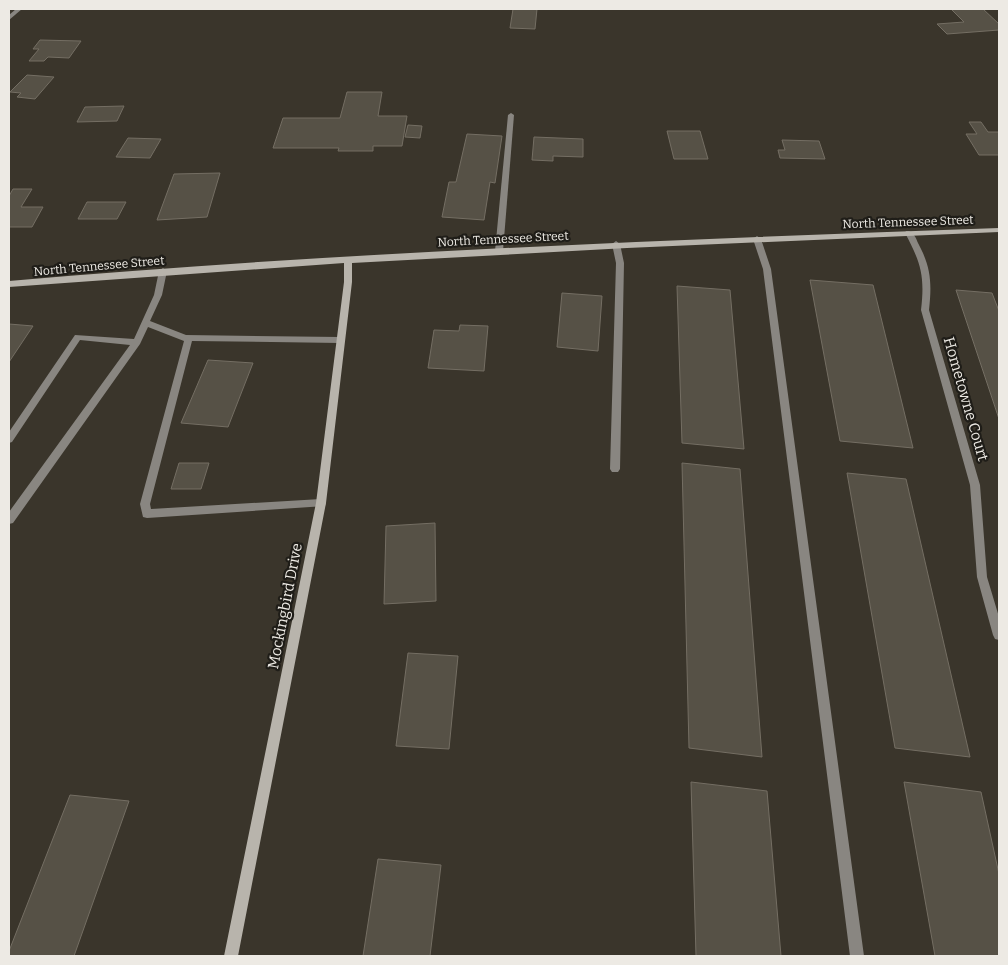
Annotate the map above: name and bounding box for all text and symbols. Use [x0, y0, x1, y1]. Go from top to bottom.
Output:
street label: North Tennessee Street [842, 213, 974, 231]
street label: North Tennessee Street [437, 229, 570, 249]
street label: North Tennessee Street [33, 253, 166, 279]
street label: Hometowne Court [940, 335, 992, 464]
street label: Mockingbird Drive [264, 542, 306, 670]

